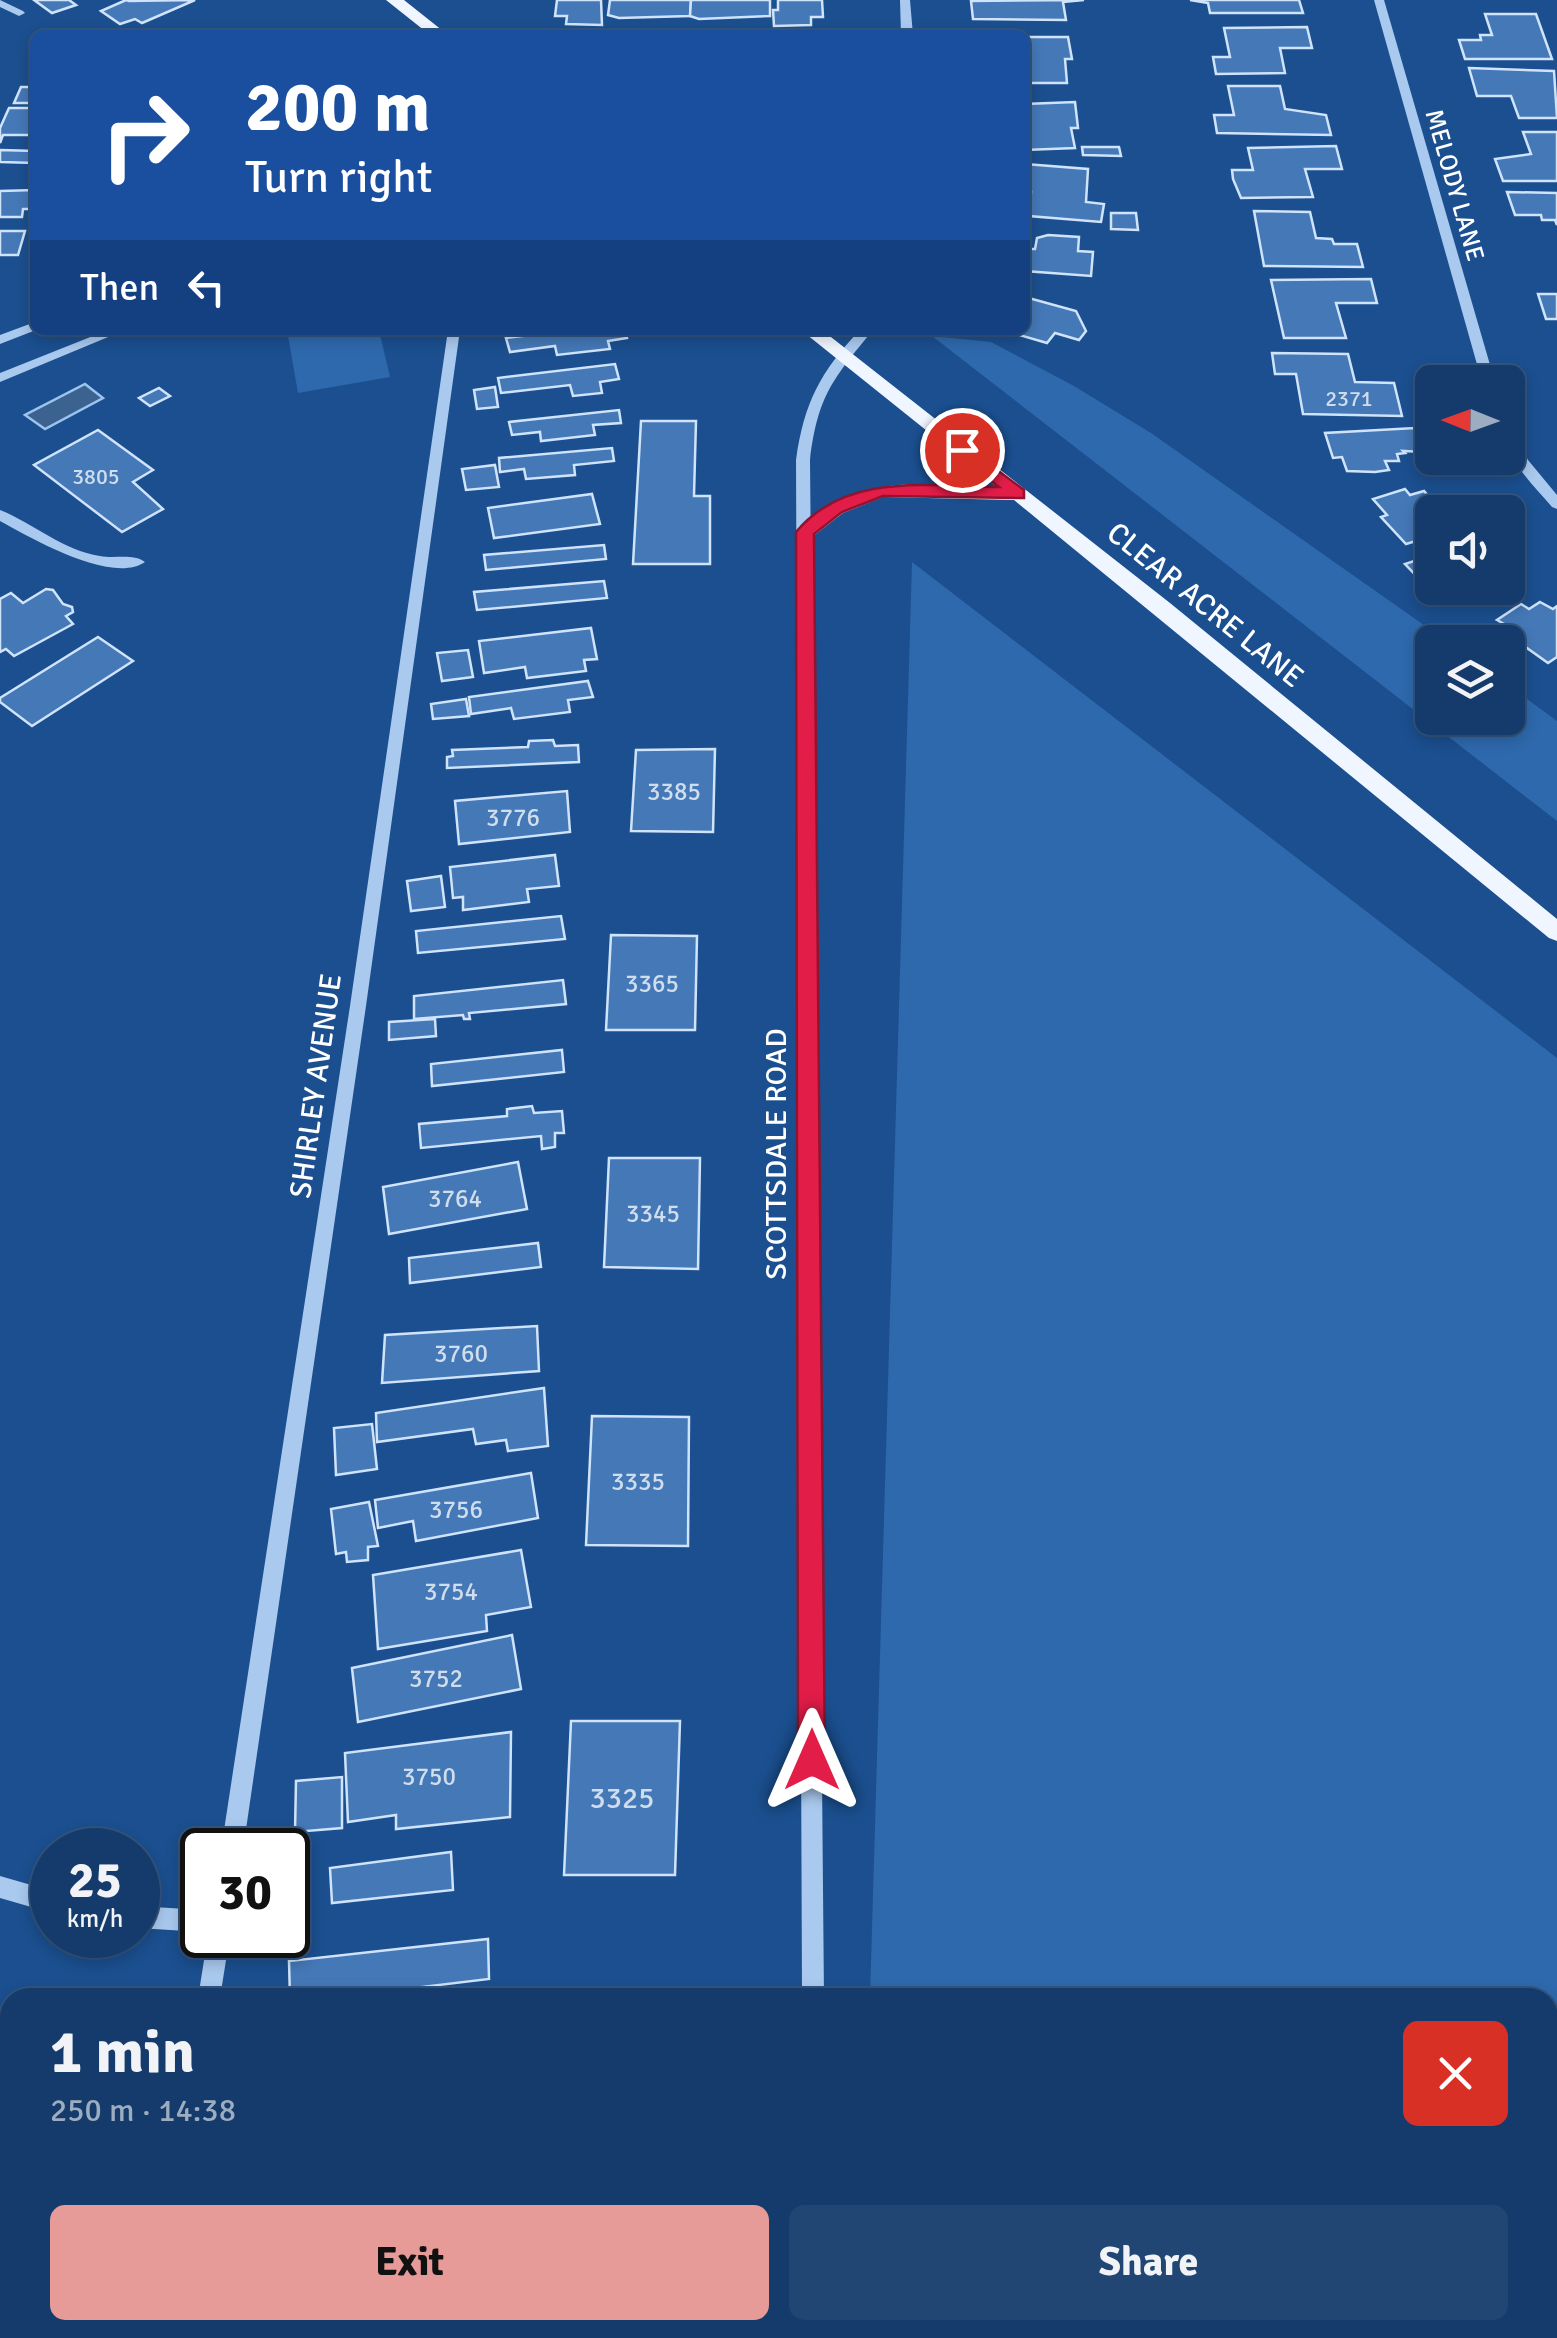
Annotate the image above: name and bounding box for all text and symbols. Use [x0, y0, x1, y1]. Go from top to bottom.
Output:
text: 200 m [245, 64, 430, 150]
icon: right [80, 70, 210, 200]
street label: MELODY LANE [1419, 106, 1491, 264]
text: Turn right [245, 150, 433, 205]
icon: left [179, 260, 234, 315]
text: Then [80, 264, 159, 311]
north arrow [1415, 365, 1525, 475]
map controls [1415, 365, 1525, 735]
house number: 2371 [1325, 385, 1373, 412]
pin [920, 408, 1005, 493]
icon: arrive [935, 423, 990, 478]
house number: 3805 [72, 463, 120, 490]
button: sound [1415, 495, 1525, 605]
street label: CLEAR ACRE LANE [1099, 514, 1311, 696]
button: layers [1415, 625, 1525, 735]
house number: 3385 [647, 776, 701, 807]
house number: 3776 [486, 802, 540, 833]
house number: 3365 [625, 968, 679, 999]
street label: SHIRLEY AVENUE [282, 971, 350, 1201]
street label: SCOTTSDALE ROAD [758, 1028, 795, 1280]
house number: 3764 [428, 1183, 482, 1214]
house number: 3345 [626, 1198, 680, 1229]
house number: 3760 [434, 1338, 488, 1369]
house number: 3335 [611, 1466, 665, 1497]
house number: 3756 [429, 1494, 483, 1525]
house number: 3754 [424, 1576, 478, 1607]
house number: 3752 [409, 1663, 463, 1694]
position arrow [760, 1708, 864, 1812]
house number: 3750 [402, 1761, 456, 1792]
house number: 3325 [590, 1780, 654, 1817]
speed limit sign: 30 [180, 1828, 310, 1958]
text: 25 [68, 1850, 122, 1912]
text: km/h [67, 1903, 123, 1934]
text: 1 min [50, 2016, 195, 2090]
button: close [1403, 2021, 1508, 2126]
text: 250 m · 14:38 [50, 2091, 236, 2130]
button: Exit [50, 2205, 769, 2320]
button: Share [789, 2205, 1508, 2320]

